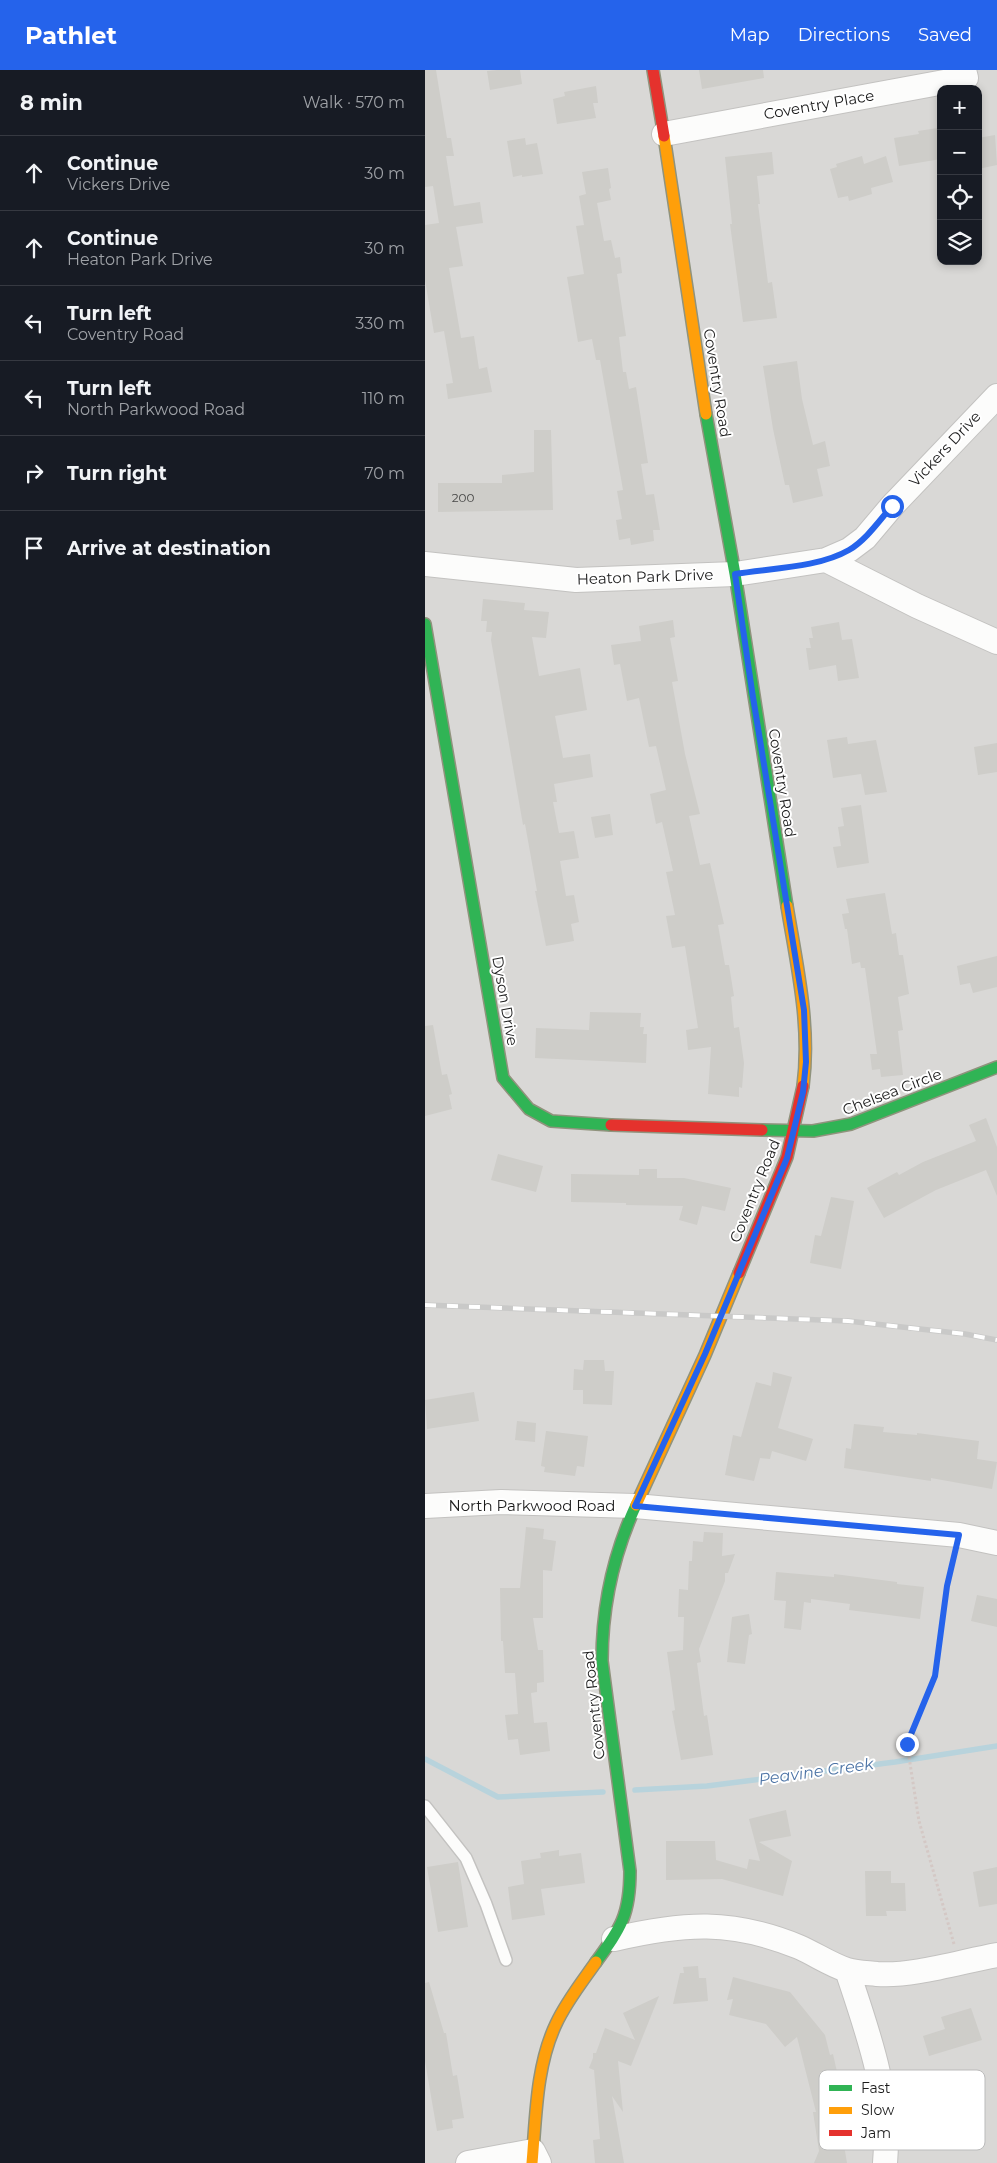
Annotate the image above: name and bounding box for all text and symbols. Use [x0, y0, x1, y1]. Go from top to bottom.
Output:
text: Pathlet [25, 21, 117, 50]
text: Map [730, 24, 770, 46]
text: Directions [798, 24, 890, 46]
text: Saved [918, 24, 972, 46]
street label: Coventry Place [762, 85, 876, 124]
map controls [937, 85, 982, 265]
button: + [937, 85, 982, 130]
text: 8 min [20, 90, 83, 115]
text: Walk · 570 m [303, 93, 405, 112]
button: − [937, 130, 982, 175]
text: Continue [67, 152, 158, 175]
icon: ahead [20, 159, 48, 187]
text: 30 m [364, 164, 405, 183]
text: Vickers Drive [67, 175, 170, 194]
button: locate [937, 175, 982, 220]
button: layers [937, 220, 982, 265]
text: Continue [67, 227, 158, 250]
icon: ahead [20, 234, 48, 262]
text: 30 m [364, 239, 405, 258]
text: Heaton Park Drive [67, 250, 213, 269]
text: Turn left [67, 302, 152, 325]
icon: left [20, 309, 48, 337]
text: 330 m [355, 314, 405, 333]
text: Coventry Road [67, 325, 184, 344]
street label: Coventry Road [700, 327, 735, 439]
text: Turn left [67, 377, 152, 400]
icon: left [20, 384, 48, 412]
text: 110 m [362, 389, 405, 408]
text: North Parkwood Road [67, 400, 245, 419]
street label: Vickers Drive [905, 407, 985, 491]
icon: right [20, 459, 48, 487]
text: Turn right [67, 462, 167, 485]
text: 70 m [364, 464, 405, 483]
house number: 200 [452, 490, 474, 505]
route start [881, 495, 904, 518]
icon: arrive [20, 534, 48, 562]
text: Arrive at destination [67, 537, 271, 560]
street label: Heaton Park Drive [576, 565, 714, 588]
street label: Coventry Road [765, 727, 800, 839]
street label: Dyson Drive [488, 955, 523, 1047]
street label: Chelsea Circle [840, 1064, 944, 1119]
street label: Coventry Road [725, 1136, 784, 1245]
street label: North Parkwood Road [449, 1496, 615, 1515]
street label: Coventry Road [578, 1649, 609, 1761]
route end [896, 1733, 919, 1756]
water label: Peavine Creek [757, 1754, 876, 1789]
legend [819, 2070, 985, 2150]
text: Fast [861, 2079, 891, 2097]
text: Slow [861, 2101, 895, 2119]
text: Jam [860, 2124, 891, 2142]

